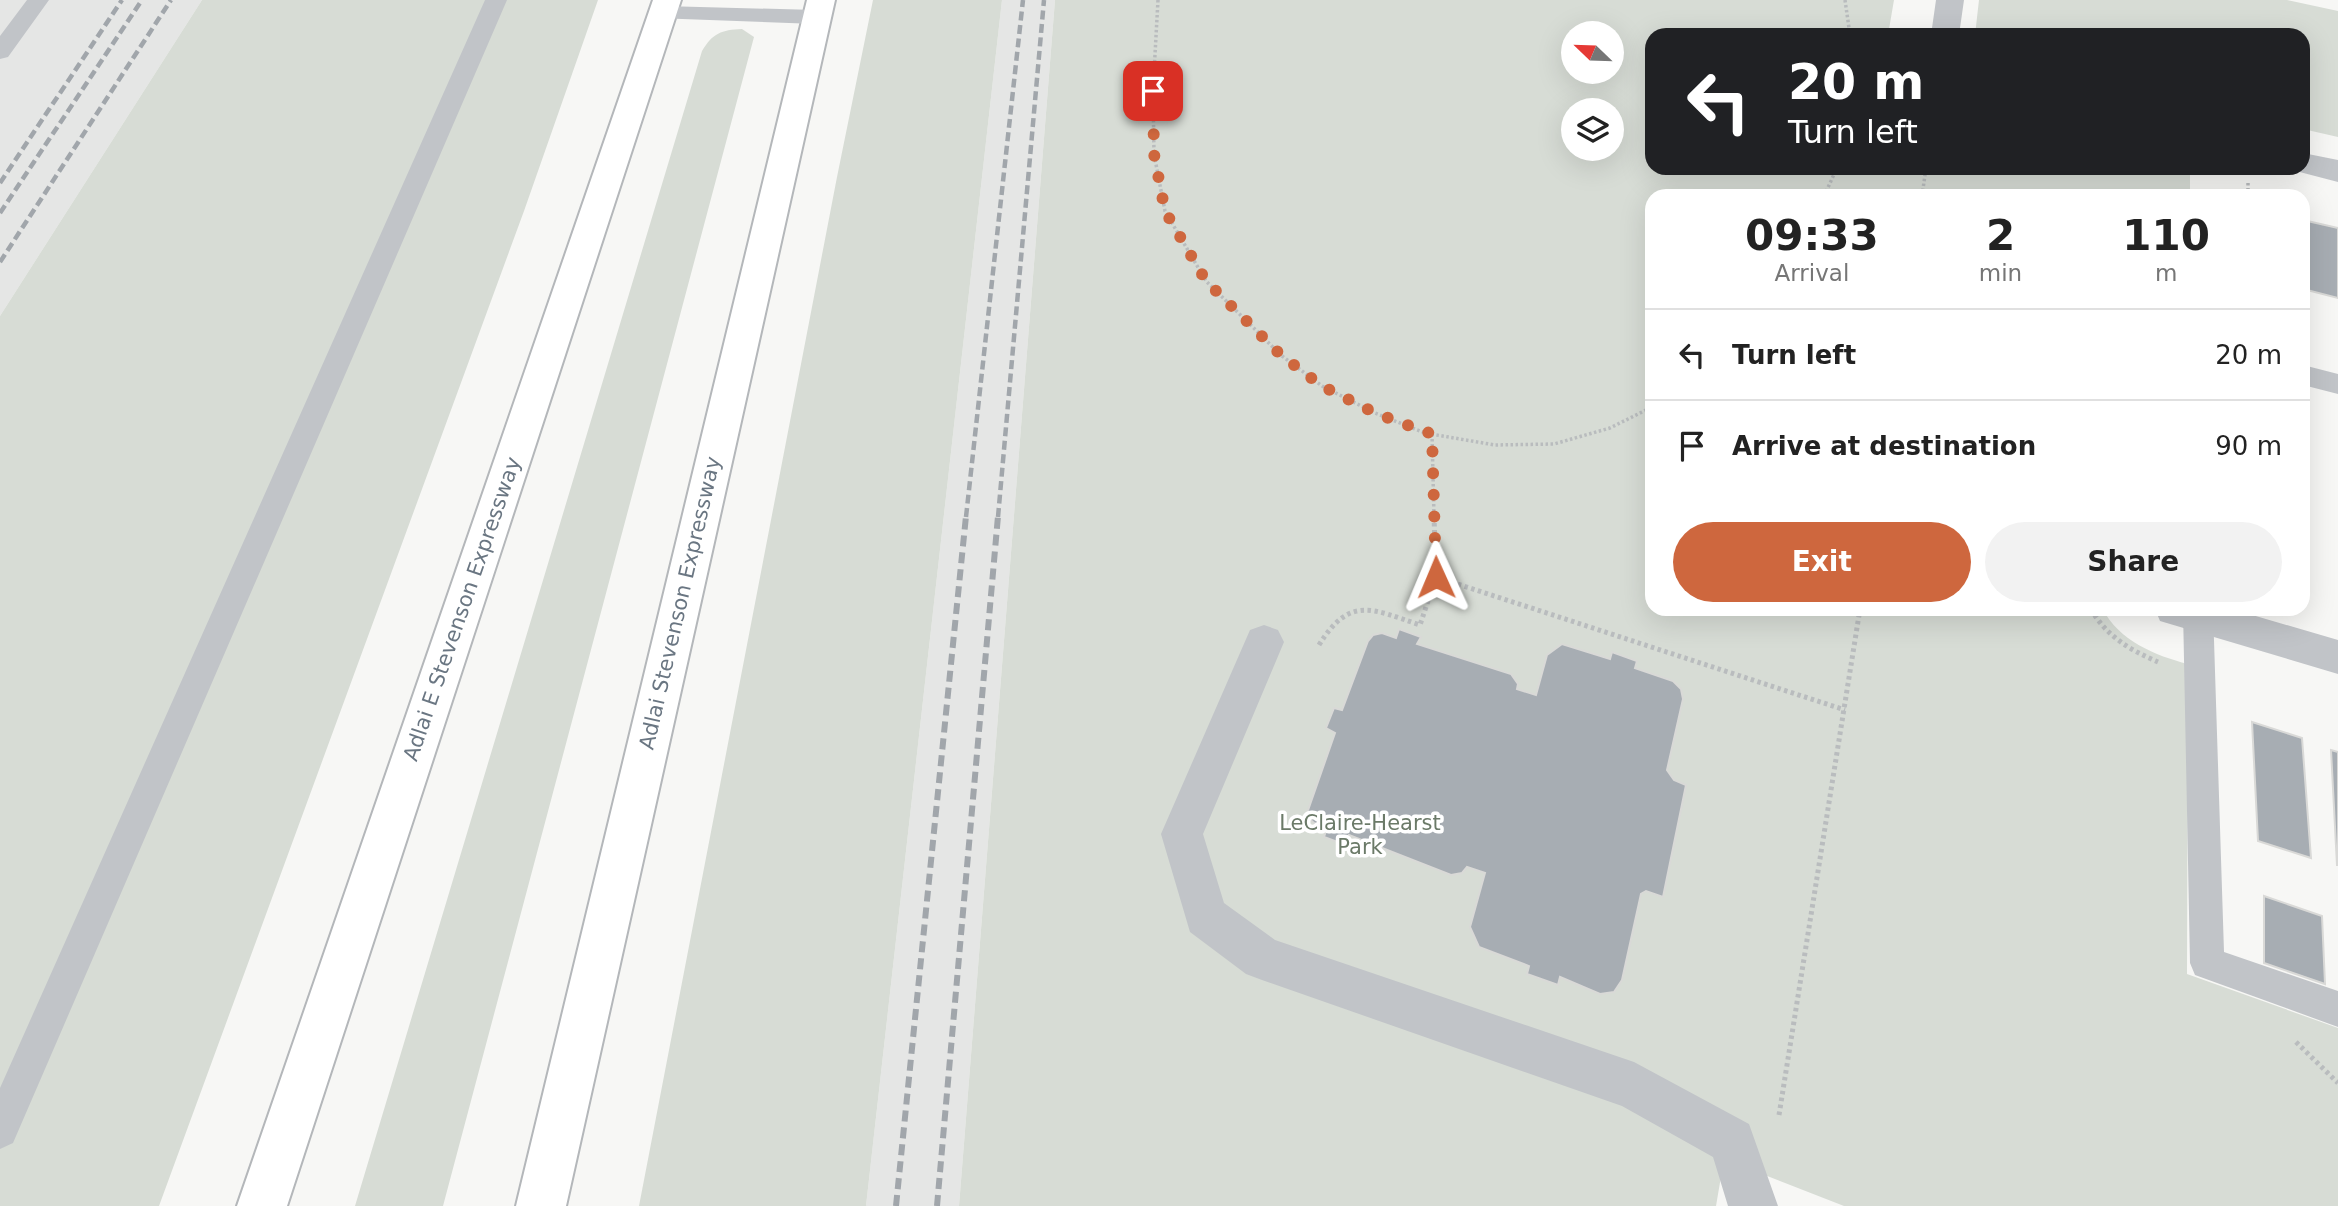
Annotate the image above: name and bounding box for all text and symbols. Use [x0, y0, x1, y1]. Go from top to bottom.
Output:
north arrow [1561, 21, 1624, 84]
map controls [1561, 21, 1624, 161]
text: 20 m [1788, 54, 1924, 111]
icon: left [1673, 56, 1764, 147]
pin [1123, 61, 1183, 121]
icon: arrive [1134, 72, 1172, 110]
button: layers [1561, 98, 1624, 161]
text: Turn left [1788, 113, 1918, 151]
text: 09:33 [1745, 211, 1879, 260]
text: 2 [1986, 211, 2015, 260]
text: 110 [2122, 211, 2210, 260]
text: Arrival [1775, 260, 1849, 286]
text: min [1979, 260, 2022, 286]
text: m [2155, 260, 2177, 286]
icon: left [1673, 336, 1711, 374]
text: Turn left [1732, 340, 1856, 370]
text: 20 m [2215, 340, 2282, 370]
icon: arrive [1673, 427, 1711, 465]
text: Arrive at destination [1732, 431, 2036, 461]
text: 90 m [2215, 431, 2282, 461]
street label: Adlai E Stevenson Expressway [399, 454, 525, 764]
street label: Adlai Stevenson Expressway [635, 454, 725, 752]
button: Exit [1673, 522, 1971, 602]
button: Share [1985, 522, 2282, 602]
position arrow [1399, 540, 1473, 614]
park label: LeClaire-Hearst Park [1279, 811, 1441, 859]

